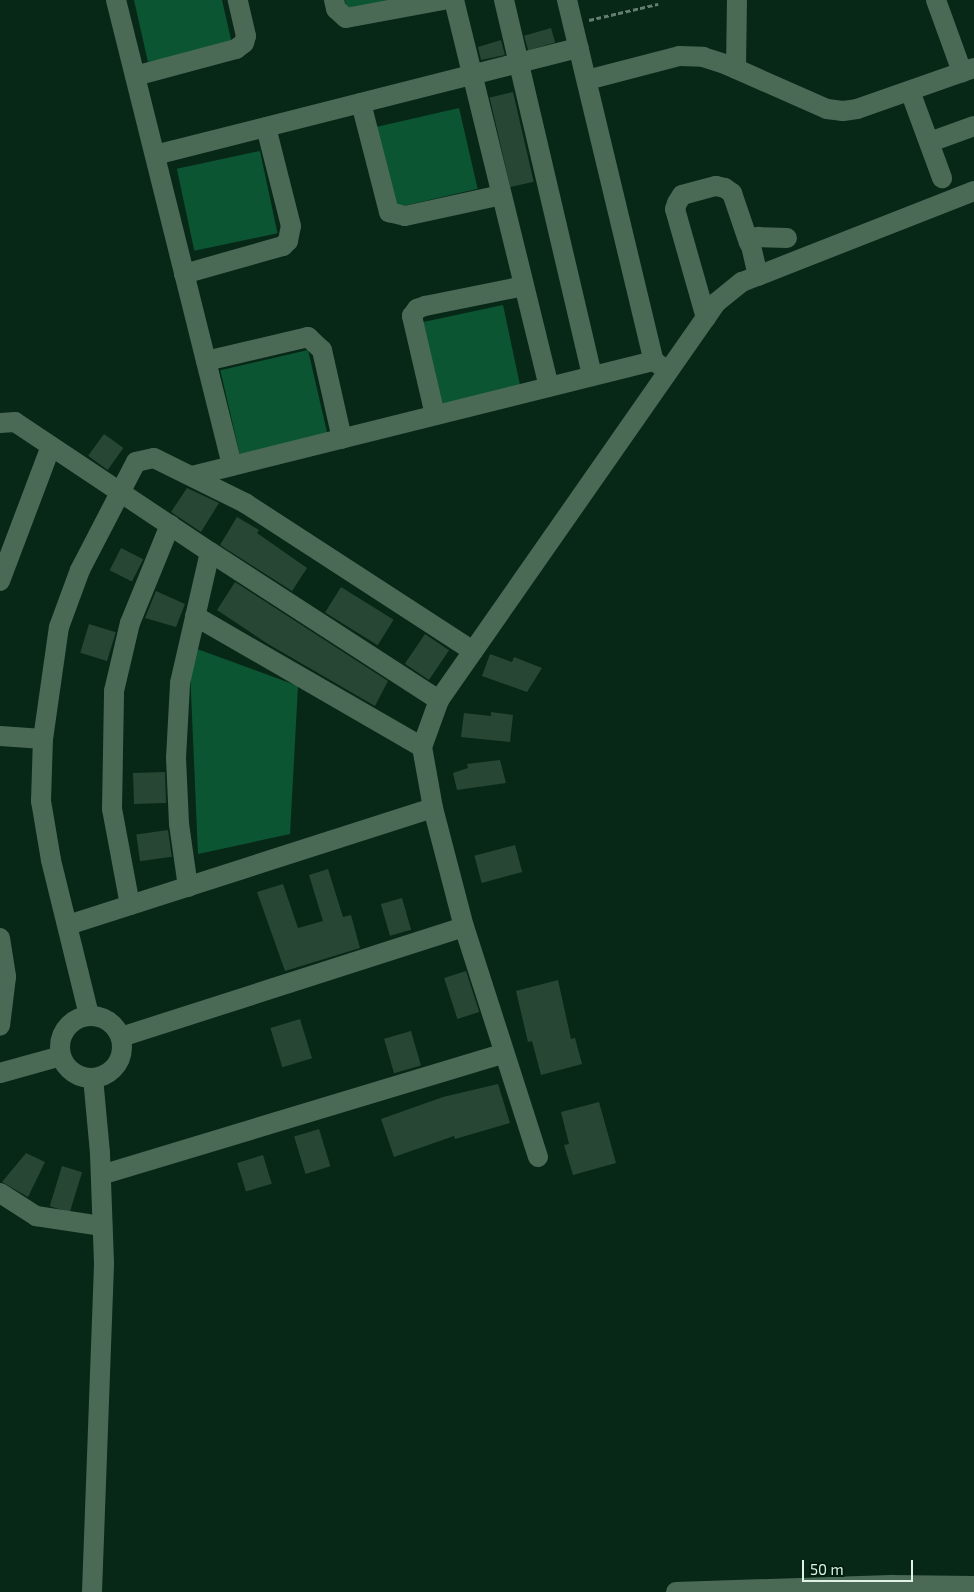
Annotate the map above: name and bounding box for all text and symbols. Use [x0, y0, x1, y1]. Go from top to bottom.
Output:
scale bar [804, 1550, 915, 1582]
text: 50 m [810, 1560, 844, 1578]

